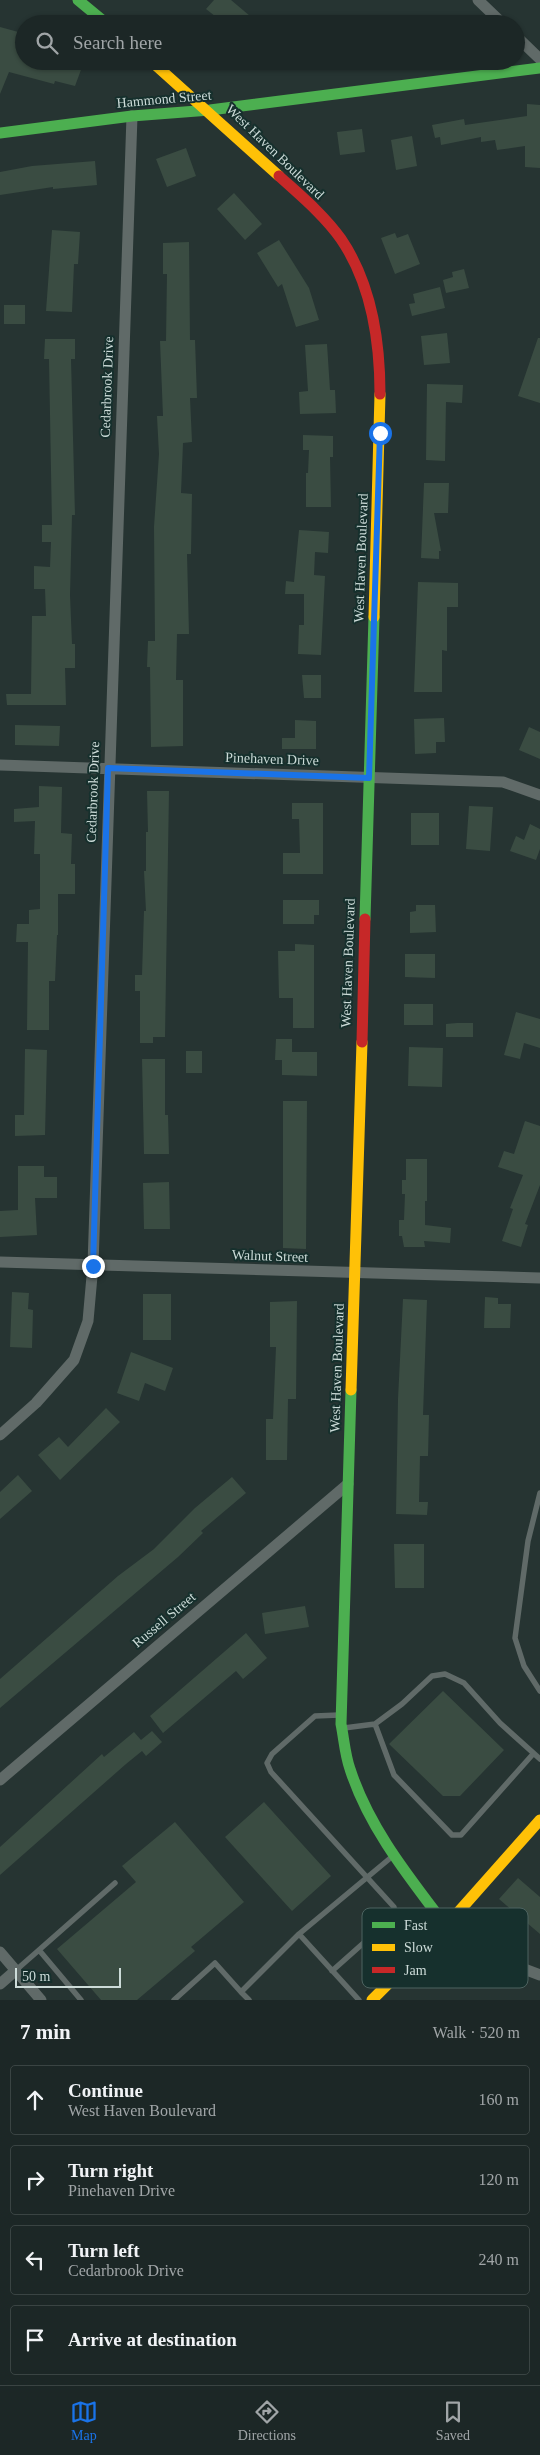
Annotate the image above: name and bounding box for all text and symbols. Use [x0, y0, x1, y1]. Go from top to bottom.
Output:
search box [15, 15, 525, 70]
icon: search [33, 29, 61, 57]
text: Search here [73, 32, 162, 53]
street label: Hammond Street [116, 87, 212, 111]
street label: West Haven Boulevard [223, 102, 327, 202]
street label: Cedarbrook Drive [98, 336, 116, 438]
route start [369, 422, 392, 445]
street label: West Haven Boulevard [351, 493, 371, 623]
street label: Cedarbrook Drive [84, 741, 102, 843]
street label: Pinehaven Drive [225, 750, 319, 768]
street label: West Haven Boulevard [338, 898, 358, 1028]
street label: Walnut Street [232, 1247, 308, 1265]
route end [82, 1255, 105, 1278]
street label: West Haven Boulevard [327, 1303, 347, 1433]
street label: Russell Street [130, 1589, 199, 1651]
legend [362, 1908, 528, 1988]
text: Fast [404, 1918, 427, 1933]
text: Slow [404, 1940, 434, 1955]
text: Jam [404, 1963, 427, 1978]
scale bar [15, 1965, 121, 1988]
text: 50 m [22, 1969, 50, 1984]
text: 7 min [20, 2020, 71, 2044]
text: Walk · 520 m [433, 2024, 520, 2041]
text: Continue [68, 2080, 143, 2101]
icon: ahead [21, 2086, 49, 2114]
text: 160 m [479, 2091, 519, 2108]
text: West Haven Boulevard [68, 2102, 216, 2119]
text: Turn right [68, 2160, 153, 2181]
icon: right [21, 2166, 49, 2194]
text: 120 m [479, 2171, 519, 2188]
text: Pinehaven Drive [68, 2182, 175, 2199]
text: Turn left [68, 2240, 140, 2261]
icon: left [21, 2246, 49, 2274]
text: 240 m [479, 2251, 519, 2268]
text: Cedarbrook Drive [68, 2262, 184, 2279]
icon: arrive [21, 2326, 49, 2354]
text: Arrive at destination [68, 2329, 237, 2350]
tab: Map [70, 2398, 98, 2444]
tab: Directions [238, 2398, 296, 2444]
tab: Saved [436, 2398, 470, 2444]

